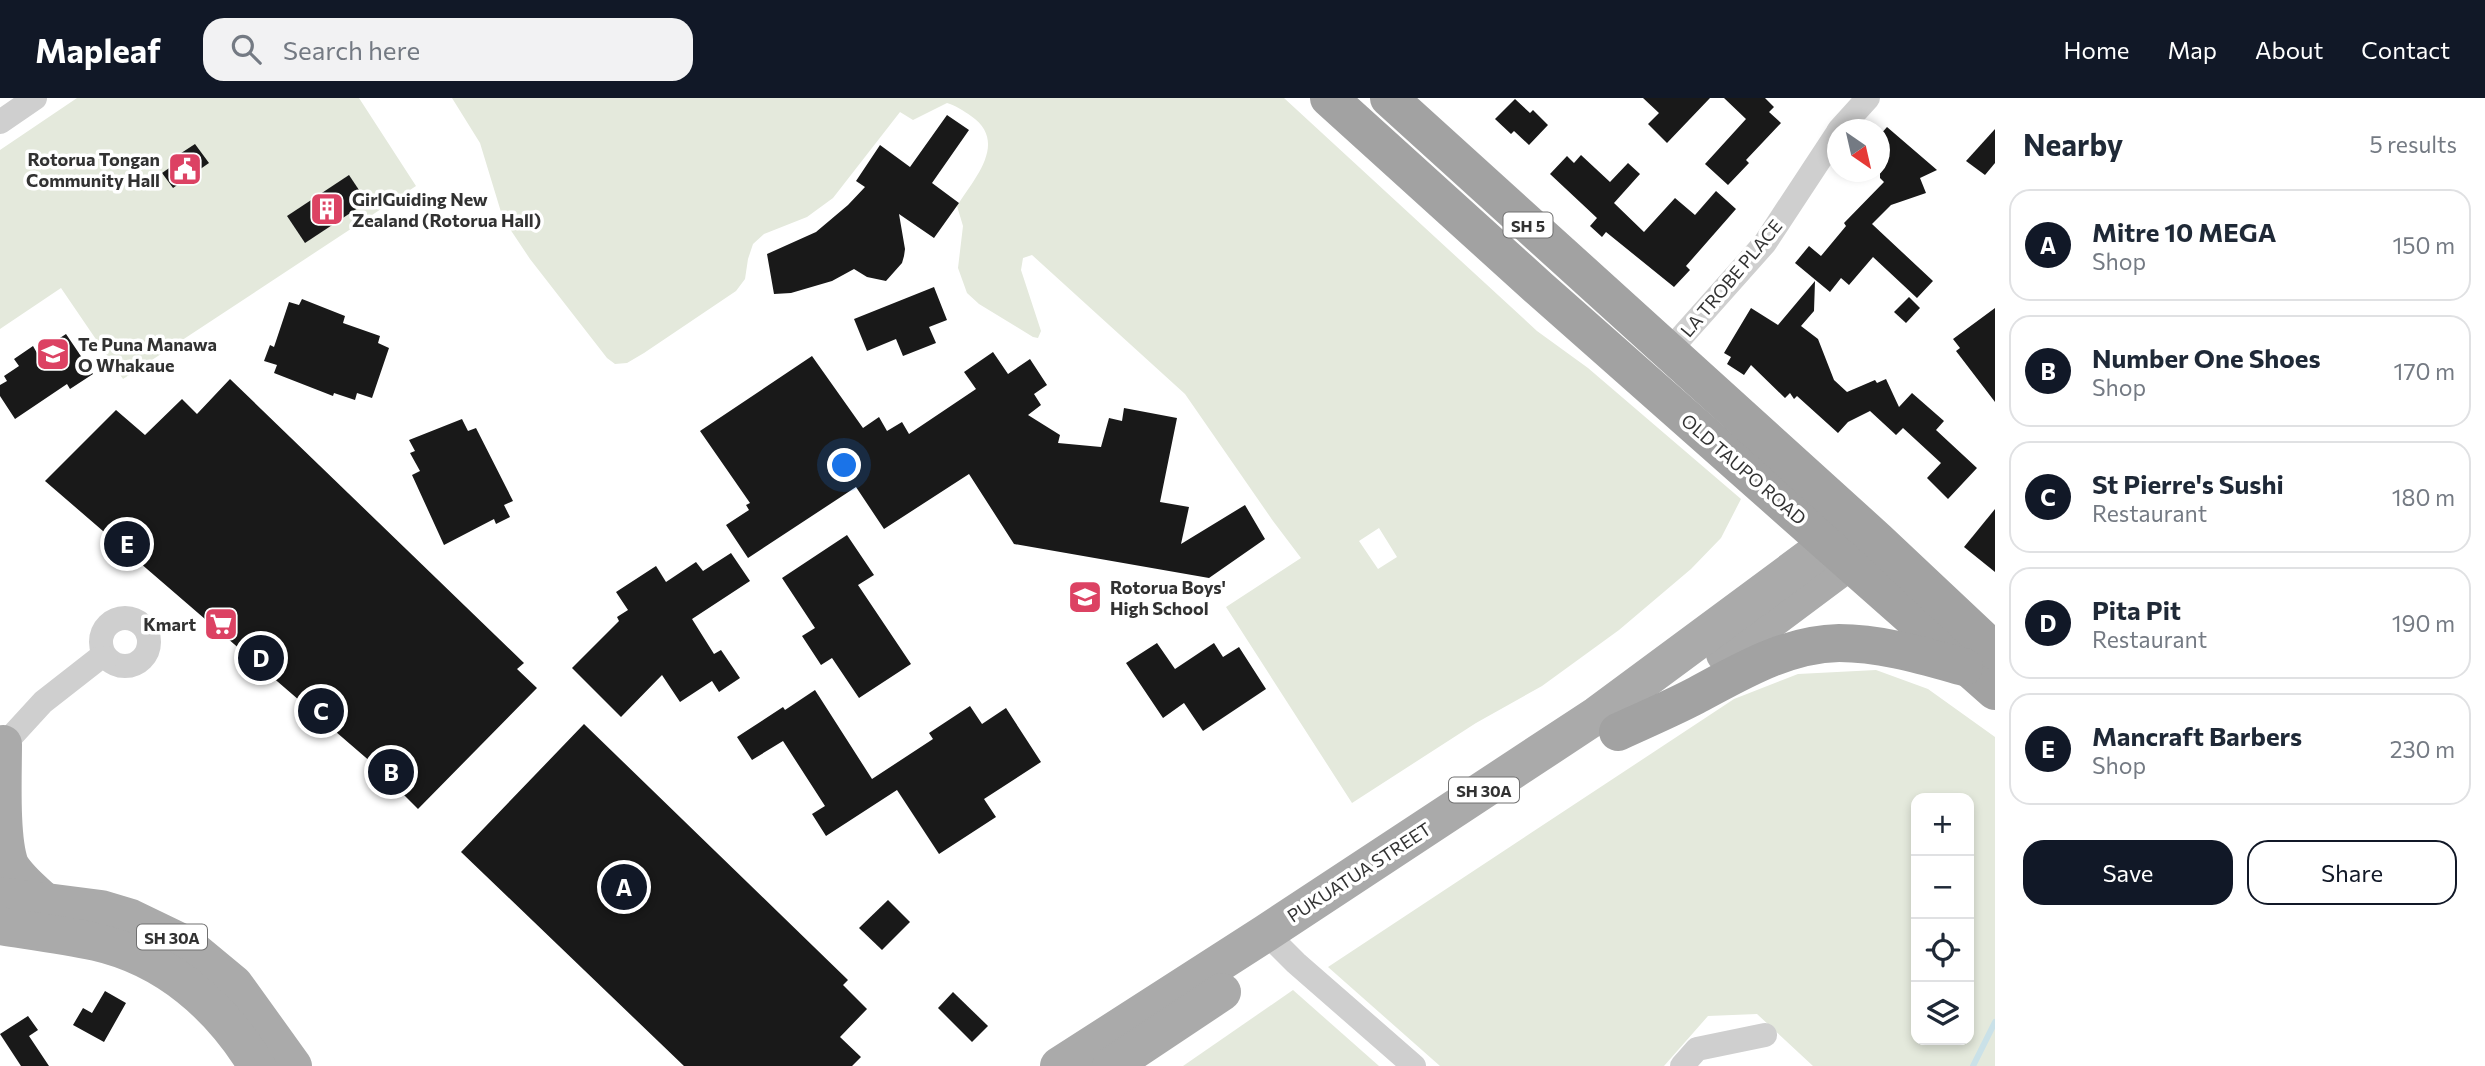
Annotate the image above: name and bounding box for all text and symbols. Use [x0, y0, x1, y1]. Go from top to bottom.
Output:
search box [203, 18, 693, 81]
text: Mapleaf [35, 29, 161, 70]
icon: search [227, 30, 265, 68]
text: Search here [283, 34, 420, 65]
text: Home [2064, 35, 2130, 64]
text: Map [2168, 35, 2217, 64]
text: About [2255, 35, 2323, 64]
text: Contact [2361, 35, 2450, 64]
north arrow [1827, 119, 1890, 182]
text: Nearby [2023, 125, 2123, 162]
text: 5 results [2369, 130, 2457, 158]
place label: Rotorua Tongan Community Hall [26, 148, 160, 191]
public building icon: Rotorua Tongan Community Hall [166, 150, 204, 188]
place label: GirlGuiding New Zealand (Rotorua Hall) [352, 188, 541, 231]
building icon: GirlGuiding New Zealand (Rotorua Hall) [308, 190, 346, 228]
road number: SH 5 [1504, 212, 1552, 238]
street label: LA TROBE PLACE [1676, 215, 1786, 341]
text: Mitre 10 MEGA [2092, 216, 2277, 247]
text: A [2040, 231, 2056, 259]
text: 150 m [2392, 231, 2455, 259]
text: Shop [2092, 247, 2146, 275]
place label: Te Puna Manawa O Whakaue [78, 333, 217, 376]
school or university icon: Te Puna Manawa O Whakaue [34, 335, 72, 373]
text: Number One Shoes [2092, 342, 2321, 373]
text: B [2040, 357, 2056, 385]
text: 170 m [2394, 357, 2455, 385]
text: Shop [2092, 373, 2146, 401]
street label: OLD TAUPO ROAD [1677, 409, 1811, 529]
your location [827, 448, 861, 482]
text: St Pierre's Sushi [2092, 468, 2284, 499]
text: C [2040, 483, 2056, 511]
text: 180 m [2392, 483, 2455, 511]
text: Restaurant [2092, 499, 2207, 527]
pin: E [104, 518, 150, 570]
place label: Rotorua Boys' High School [1110, 576, 1226, 619]
school or university icon: Rotorua Boys' High School [1066, 578, 1104, 616]
text: Pita Pit [2092, 594, 2181, 625]
supermarket icon: Kmart [202, 605, 240, 643]
text: D [2040, 609, 2056, 637]
text: 190 m [2392, 609, 2455, 637]
place label: Kmart [143, 613, 196, 635]
text: Restaurant [2092, 625, 2207, 653]
pin: D [238, 632, 284, 684]
pin: C [298, 685, 344, 737]
text: Mancraft Barbers [2092, 720, 2302, 751]
text: E [2041, 735, 2055, 763]
text: 230 m [2390, 735, 2455, 763]
pin: B [368, 746, 414, 798]
text: Shop [2092, 751, 2146, 779]
road number: SH 30A [1449, 778, 1519, 803]
map controls [1911, 793, 1974, 1045]
button: + [1911, 793, 1974, 856]
street label: PUKUATUA STREET [1283, 817, 1435, 927]
button: Save [2023, 840, 2233, 905]
button: Share [2247, 840, 2457, 905]
button: − [1911, 856, 1974, 919]
pin: A [601, 861, 647, 913]
button: locate [1911, 919, 1974, 982]
road number: SH 30A [137, 924, 207, 950]
button: layers [1911, 982, 1974, 1045]

